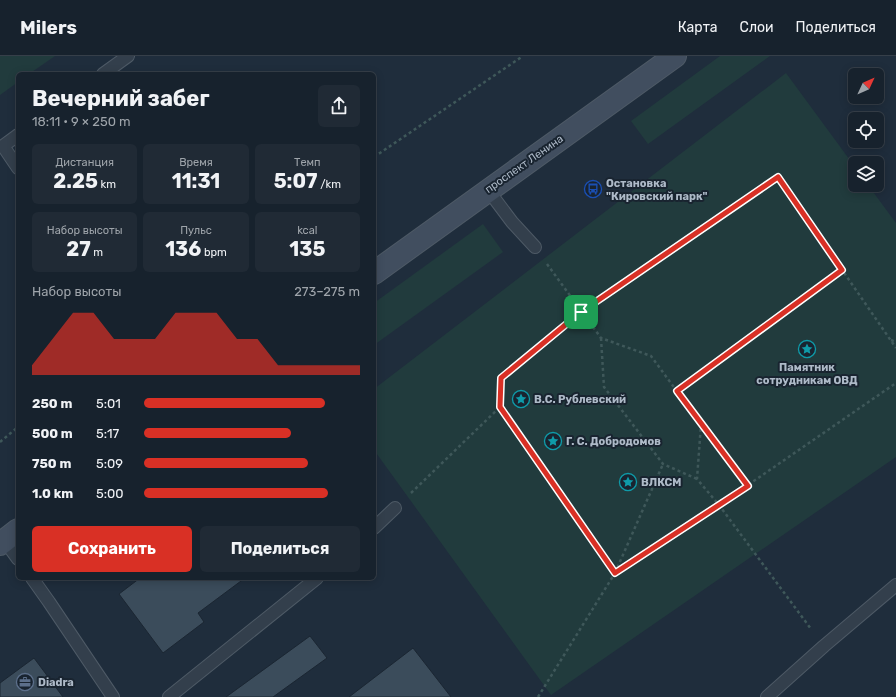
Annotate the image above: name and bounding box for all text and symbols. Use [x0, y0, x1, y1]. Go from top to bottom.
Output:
text: Milers [20, 16, 77, 39]
text: Карта [678, 19, 718, 36]
text: Слои [740, 19, 774, 36]
text: Поделиться [796, 19, 876, 36]
north arrow [848, 68, 884, 104]
map controls [848, 68, 884, 192]
text: Вечерний забег [32, 85, 210, 112]
button: share [318, 85, 360, 127]
button: locate [848, 112, 884, 148]
text: 18:11 · 9 × 250 m [32, 114, 131, 129]
street label: проспект Ленина [482, 132, 566, 196]
text: Дистанция [55, 156, 114, 169]
text: Время [179, 156, 213, 169]
text: Темп [294, 156, 321, 169]
button: layers [848, 156, 884, 192]
text: 2.25 [53, 169, 98, 193]
text: 11:31 [172, 169, 220, 193]
text: 5:07 [274, 169, 318, 193]
place label: Остановка "Кировский парк" [606, 177, 708, 203]
text: km [98, 178, 116, 191]
text: /km [318, 178, 341, 191]
bus stop icon: Остановка "Кировский парк" [583, 179, 603, 199]
text: Набор высоты [47, 224, 122, 237]
text: Пульс [180, 224, 212, 237]
text: kcal [297, 224, 317, 237]
text: 27 [66, 237, 91, 261]
text: 136 [165, 237, 201, 261]
text: 135 [289, 237, 325, 261]
text: m [91, 246, 103, 259]
text: bpm [201, 246, 227, 259]
text: Набор высоты [32, 284, 121, 299]
text: 273–275 m [294, 284, 360, 299]
pin [564, 295, 598, 329]
icon: arrive [570, 301, 592, 323]
place icon: Памятник сотрудникам ОВД [797, 339, 817, 359]
place label: Памятник сотрудникам ОВД [756, 361, 858, 387]
place icon: В.С. Рублевский [511, 389, 531, 409]
place label: В.С. Рублевский [534, 393, 626, 406]
text: 250 m [32, 396, 72, 411]
text: 5:01 [96, 396, 121, 411]
text: 500 m [32, 426, 73, 441]
text: 5:17 [96, 426, 119, 441]
place icon: Г. С. Добродомов [543, 431, 563, 451]
place label: Г. С. Добродомов [566, 435, 661, 448]
text: 750 m [32, 456, 71, 471]
text: 5:09 [96, 456, 123, 471]
place icon: ВЛКСМ [618, 472, 638, 492]
place label: ВЛКСМ [641, 476, 681, 489]
text: 1.0 km [32, 486, 73, 501]
text: 5:00 [96, 486, 124, 501]
button: Сохранить [32, 526, 192, 572]
button: Поделиться [200, 526, 360, 572]
office icon: Diadra [15, 672, 35, 692]
place label: Diadra [38, 676, 74, 689]

